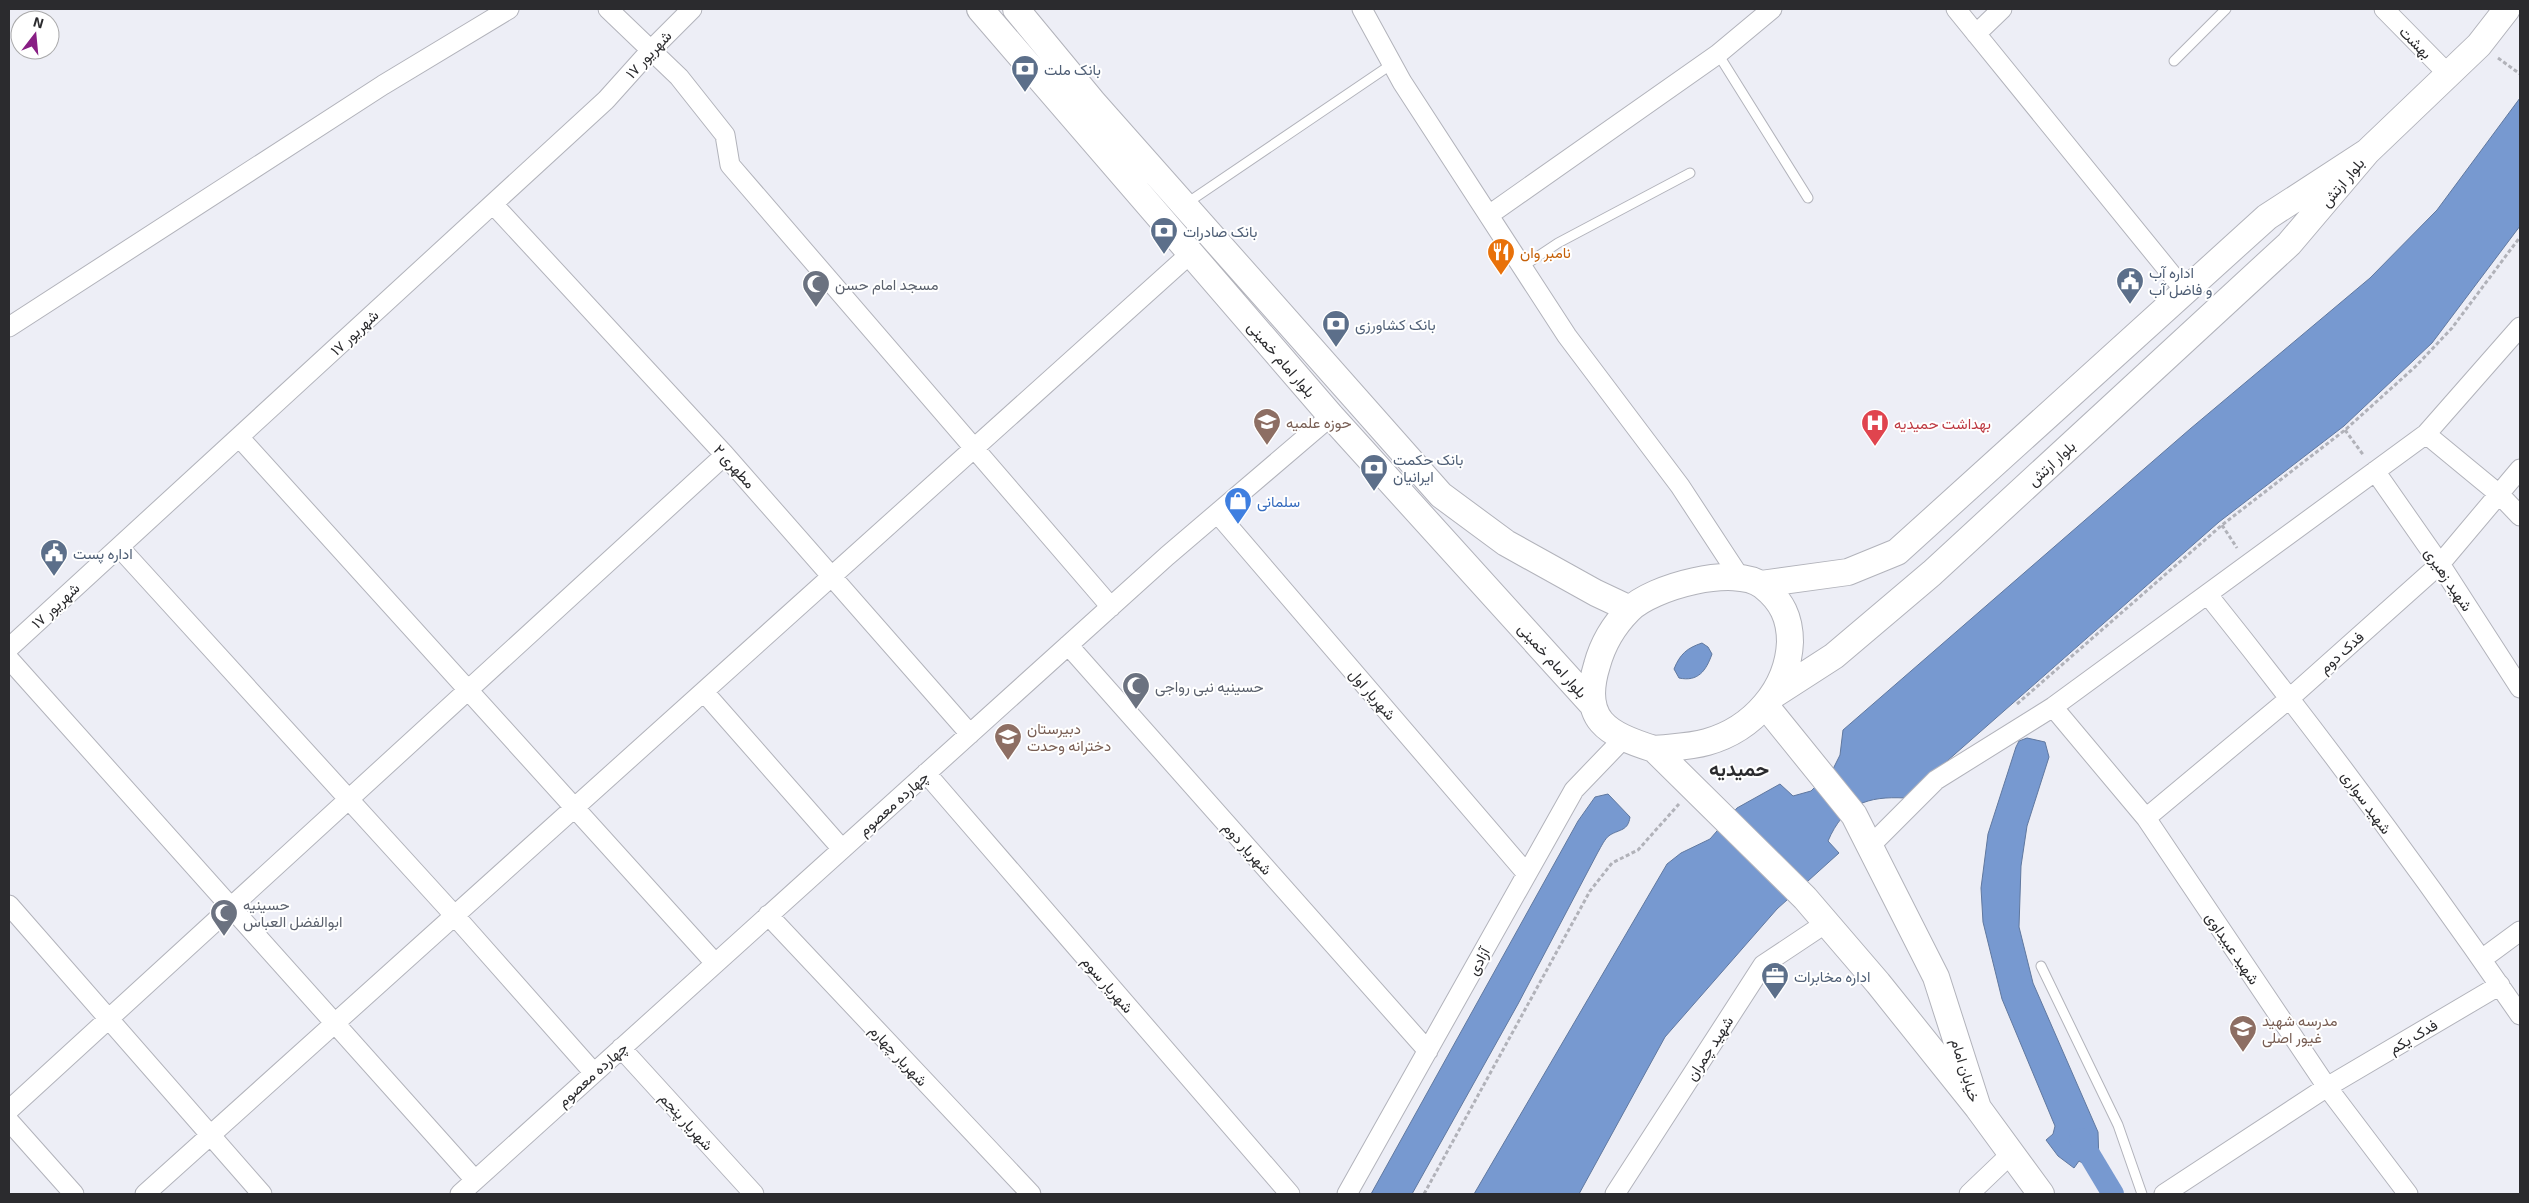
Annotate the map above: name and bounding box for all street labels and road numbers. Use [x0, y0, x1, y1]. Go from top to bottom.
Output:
street label: بهشت [2395, 22, 2436, 63]
street label: ۱۷ شهریور [621, 26, 676, 82]
street label: بلوار ارتش [2316, 154, 2369, 212]
street label: ۱۷ شهریور [326, 305, 382, 359]
street label: بلوار امام خمینی [1243, 317, 1320, 402]
street label: بلوار ارتش [2023, 436, 2080, 491]
street label: مطهری ۲ [709, 440, 759, 493]
street label: شهید زهیری [2420, 544, 2477, 615]
street label: ۱۷ شهریور [27, 578, 83, 632]
street label: بلوار امام خمینی [1513, 619, 1591, 702]
street label: فدک دوم [2315, 627, 2368, 678]
street label: شهریار اول [1345, 665, 1400, 724]
street label: چهارده معصوم [854, 767, 933, 841]
street label: شهید سواری [2336, 767, 2396, 838]
street label: شهریار دوم [1218, 818, 1277, 880]
street label: شهید عبیداوی [2201, 908, 2264, 989]
street label: آزادی [1463, 943, 1495, 979]
street label: شهریار سوم [1077, 952, 1138, 1018]
street label: شهید چمران [1682, 1012, 1738, 1085]
street label: فدک یکم [2386, 1015, 2442, 1059]
street label: شهریار چهارم [865, 1021, 932, 1091]
street label: خیابان امام [1946, 1036, 1984, 1105]
street label: چهارده معصوم [553, 1038, 632, 1112]
street label: شهریار پنجم [655, 1088, 718, 1155]

